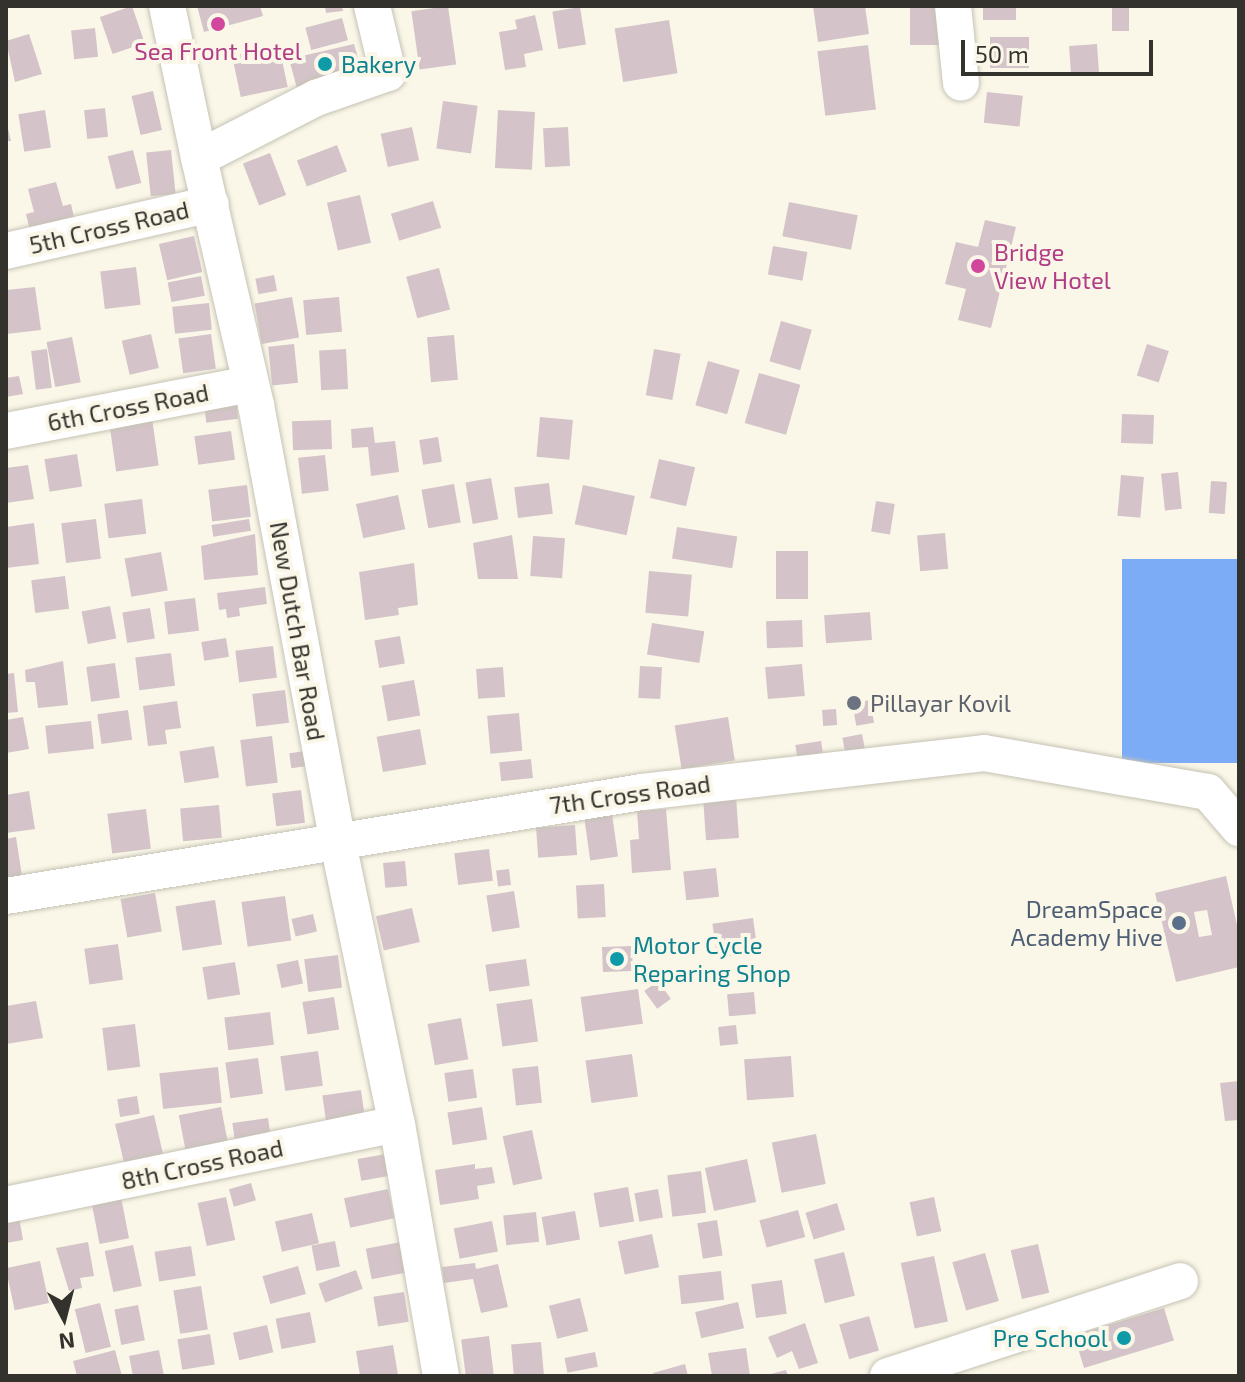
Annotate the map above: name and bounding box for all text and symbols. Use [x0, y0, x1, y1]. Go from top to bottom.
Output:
marker: Sea Front Hotel [209, 15, 227, 33]
scale bar [965, 24, 1157, 74]
place label: Sea Front Hotel [134, 37, 302, 65]
text: 50 m [975, 39, 1029, 68]
place label: Bakery [341, 50, 416, 78]
marker: Bakery [316, 55, 334, 73]
street label: 5th Cross Road [26, 195, 192, 259]
place label: Bridge View Hotel [994, 238, 1111, 294]
marker: Bridge View Hotel [969, 257, 987, 275]
street label: 6th Cross Road [45, 377, 211, 437]
street label: New Dutch Bar Road [264, 519, 332, 743]
place label: Pillayar Kovil [870, 689, 1011, 717]
marker: Pillayar Kovil [845, 694, 863, 712]
street label: 7th Cross Road [548, 768, 712, 820]
place label: DreamSpace Academy Hive [1010, 895, 1163, 951]
marker: DreamSpace Academy Hive [1170, 914, 1188, 932]
place label: Motor Cycle Reparing Shop [633, 931, 791, 987]
marker: Motor Cycle Reparing Shop [608, 950, 626, 968]
street label: 8th Cross Road [118, 1133, 286, 1195]
north arrow [24, 1278, 104, 1358]
place label: Pre School [993, 1324, 1108, 1352]
text: N [57, 1328, 76, 1356]
marker: Pre School [1115, 1329, 1133, 1347]

